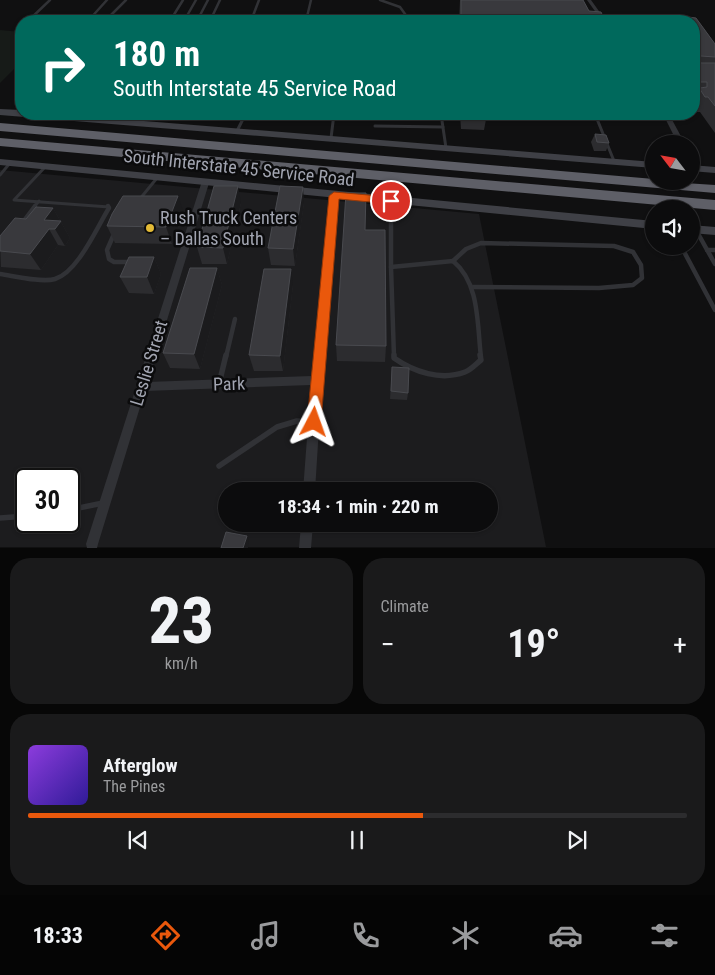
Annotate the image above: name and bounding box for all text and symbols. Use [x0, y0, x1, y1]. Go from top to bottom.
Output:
text: 180 m [113, 34, 200, 75]
icon: right [30, 35, 95, 100]
text: South Interstate 45 Service Road [113, 76, 396, 101]
north arrow [645, 135, 700, 190]
map controls [645, 135, 700, 255]
street label: South Interstate 45 Service Road [123, 145, 355, 190]
pin [370, 180, 412, 222]
icon: arrive [377, 187, 405, 215]
button: sound [645, 200, 700, 255]
place label: Rush Truck Centers – Dallas South [160, 207, 297, 249]
marker: Rush Truck Centers – Dallas South [144, 222, 156, 234]
street label: Leslie Street [126, 318, 171, 408]
street label: Park [213, 372, 245, 395]
position arrow [287, 395, 339, 447]
speed limit sign: 30 [15, 468, 80, 533]
text: 18:34 · 1 min · 220 m [277, 495, 439, 518]
text: 23 [148, 583, 214, 659]
text: Climate [381, 597, 429, 616]
text: 19° [507, 622, 560, 666]
text: − [381, 628, 395, 661]
text: + [673, 628, 687, 661]
text: km/h [165, 654, 198, 673]
text: Afterglow [103, 754, 177, 777]
text: The Pines [103, 777, 165, 796]
icon: previous [124, 826, 152, 854]
icon: pause [343, 826, 371, 854]
icon: next [563, 826, 591, 854]
icon: directions [148, 918, 183, 953]
icon: music [248, 918, 283, 953]
icon: phone [348, 918, 383, 953]
icon: climate [448, 918, 483, 953]
icon: car [548, 918, 583, 953]
icon: filters [647, 918, 682, 953]
text: 18:33 [32, 923, 83, 948]

